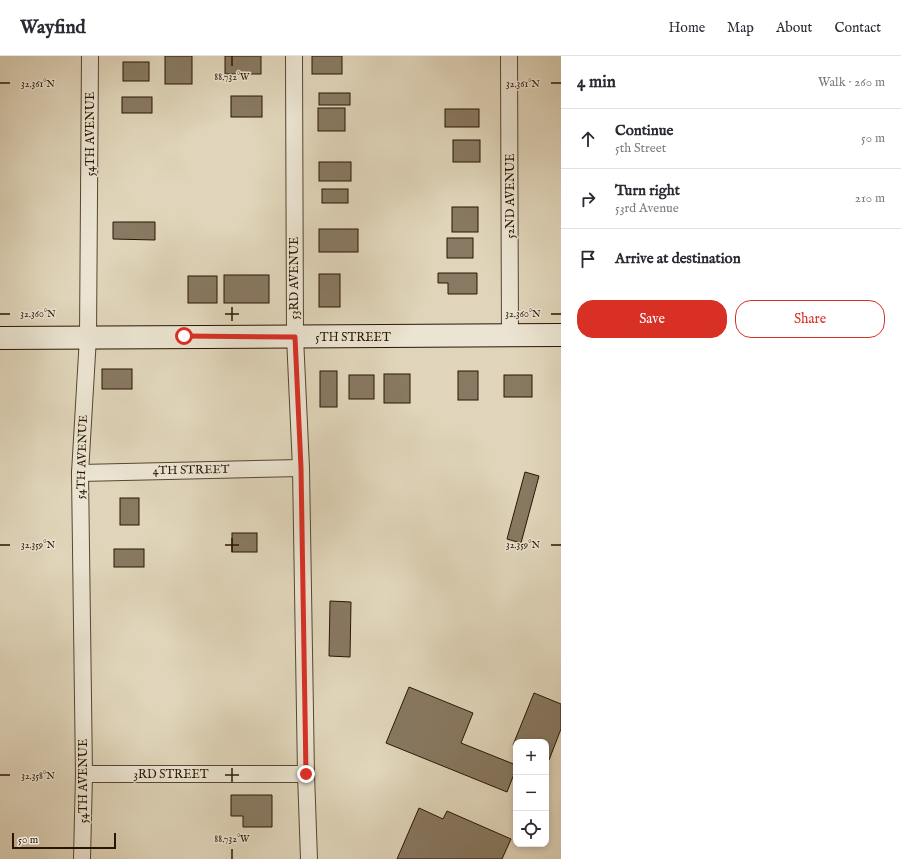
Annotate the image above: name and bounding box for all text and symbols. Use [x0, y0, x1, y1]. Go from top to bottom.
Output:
text: Wayfind [20, 16, 86, 40]
text: Home [669, 19, 705, 37]
text: Map [727, 19, 754, 37]
text: About [776, 19, 812, 37]
text: Contact [834, 19, 881, 37]
text: 88.732°W [214, 71, 250, 84]
text: 4 min [577, 72, 616, 93]
text: Walk · 260 m [818, 74, 885, 91]
text: 32.361°N [21, 78, 55, 91]
text: 32.361°N [506, 78, 540, 91]
street label: 54TH AVENUE [83, 92, 98, 176]
text: Continue [615, 121, 673, 140]
icon: ahead [577, 128, 599, 150]
text: 50 m [861, 130, 885, 147]
text: 5th Street [615, 140, 666, 157]
street label: 52ND AVENUE [503, 153, 518, 239]
text: Turn right [615, 181, 680, 200]
icon: right [577, 188, 599, 210]
text: 210 m [855, 190, 885, 207]
text: 53rd Avenue [615, 200, 679, 217]
street label: 53RD AVENUE [287, 237, 302, 319]
icon: arrive [577, 248, 599, 270]
text: Arrive at destination [615, 249, 741, 268]
button: Save [577, 300, 727, 338]
button: Share [735, 300, 885, 338]
text: 32.360°N [20, 308, 56, 321]
text: 32.360°N [505, 308, 541, 321]
route start [175, 327, 193, 345]
street label: 5TH STREET [315, 330, 391, 345]
street label: 54TH AVENUE [73, 415, 91, 499]
street label: 4TH STREET [152, 462, 230, 478]
text: 32.359°N [21, 539, 55, 552]
text: 32.359°N [506, 539, 540, 552]
street label: 54TH AVENUE [76, 739, 91, 823]
map controls [513, 739, 549, 847]
button: + [513, 739, 549, 775]
route end [297, 765, 315, 783]
street label: 3RD STREET [133, 767, 209, 782]
text: 32.358°N [21, 770, 55, 783]
button: − [513, 775, 549, 811]
button: locate [513, 811, 549, 847]
scale bar [12, 831, 116, 850]
text: 50 m [18, 833, 38, 847]
text: 88.732°W [214, 833, 250, 846]

